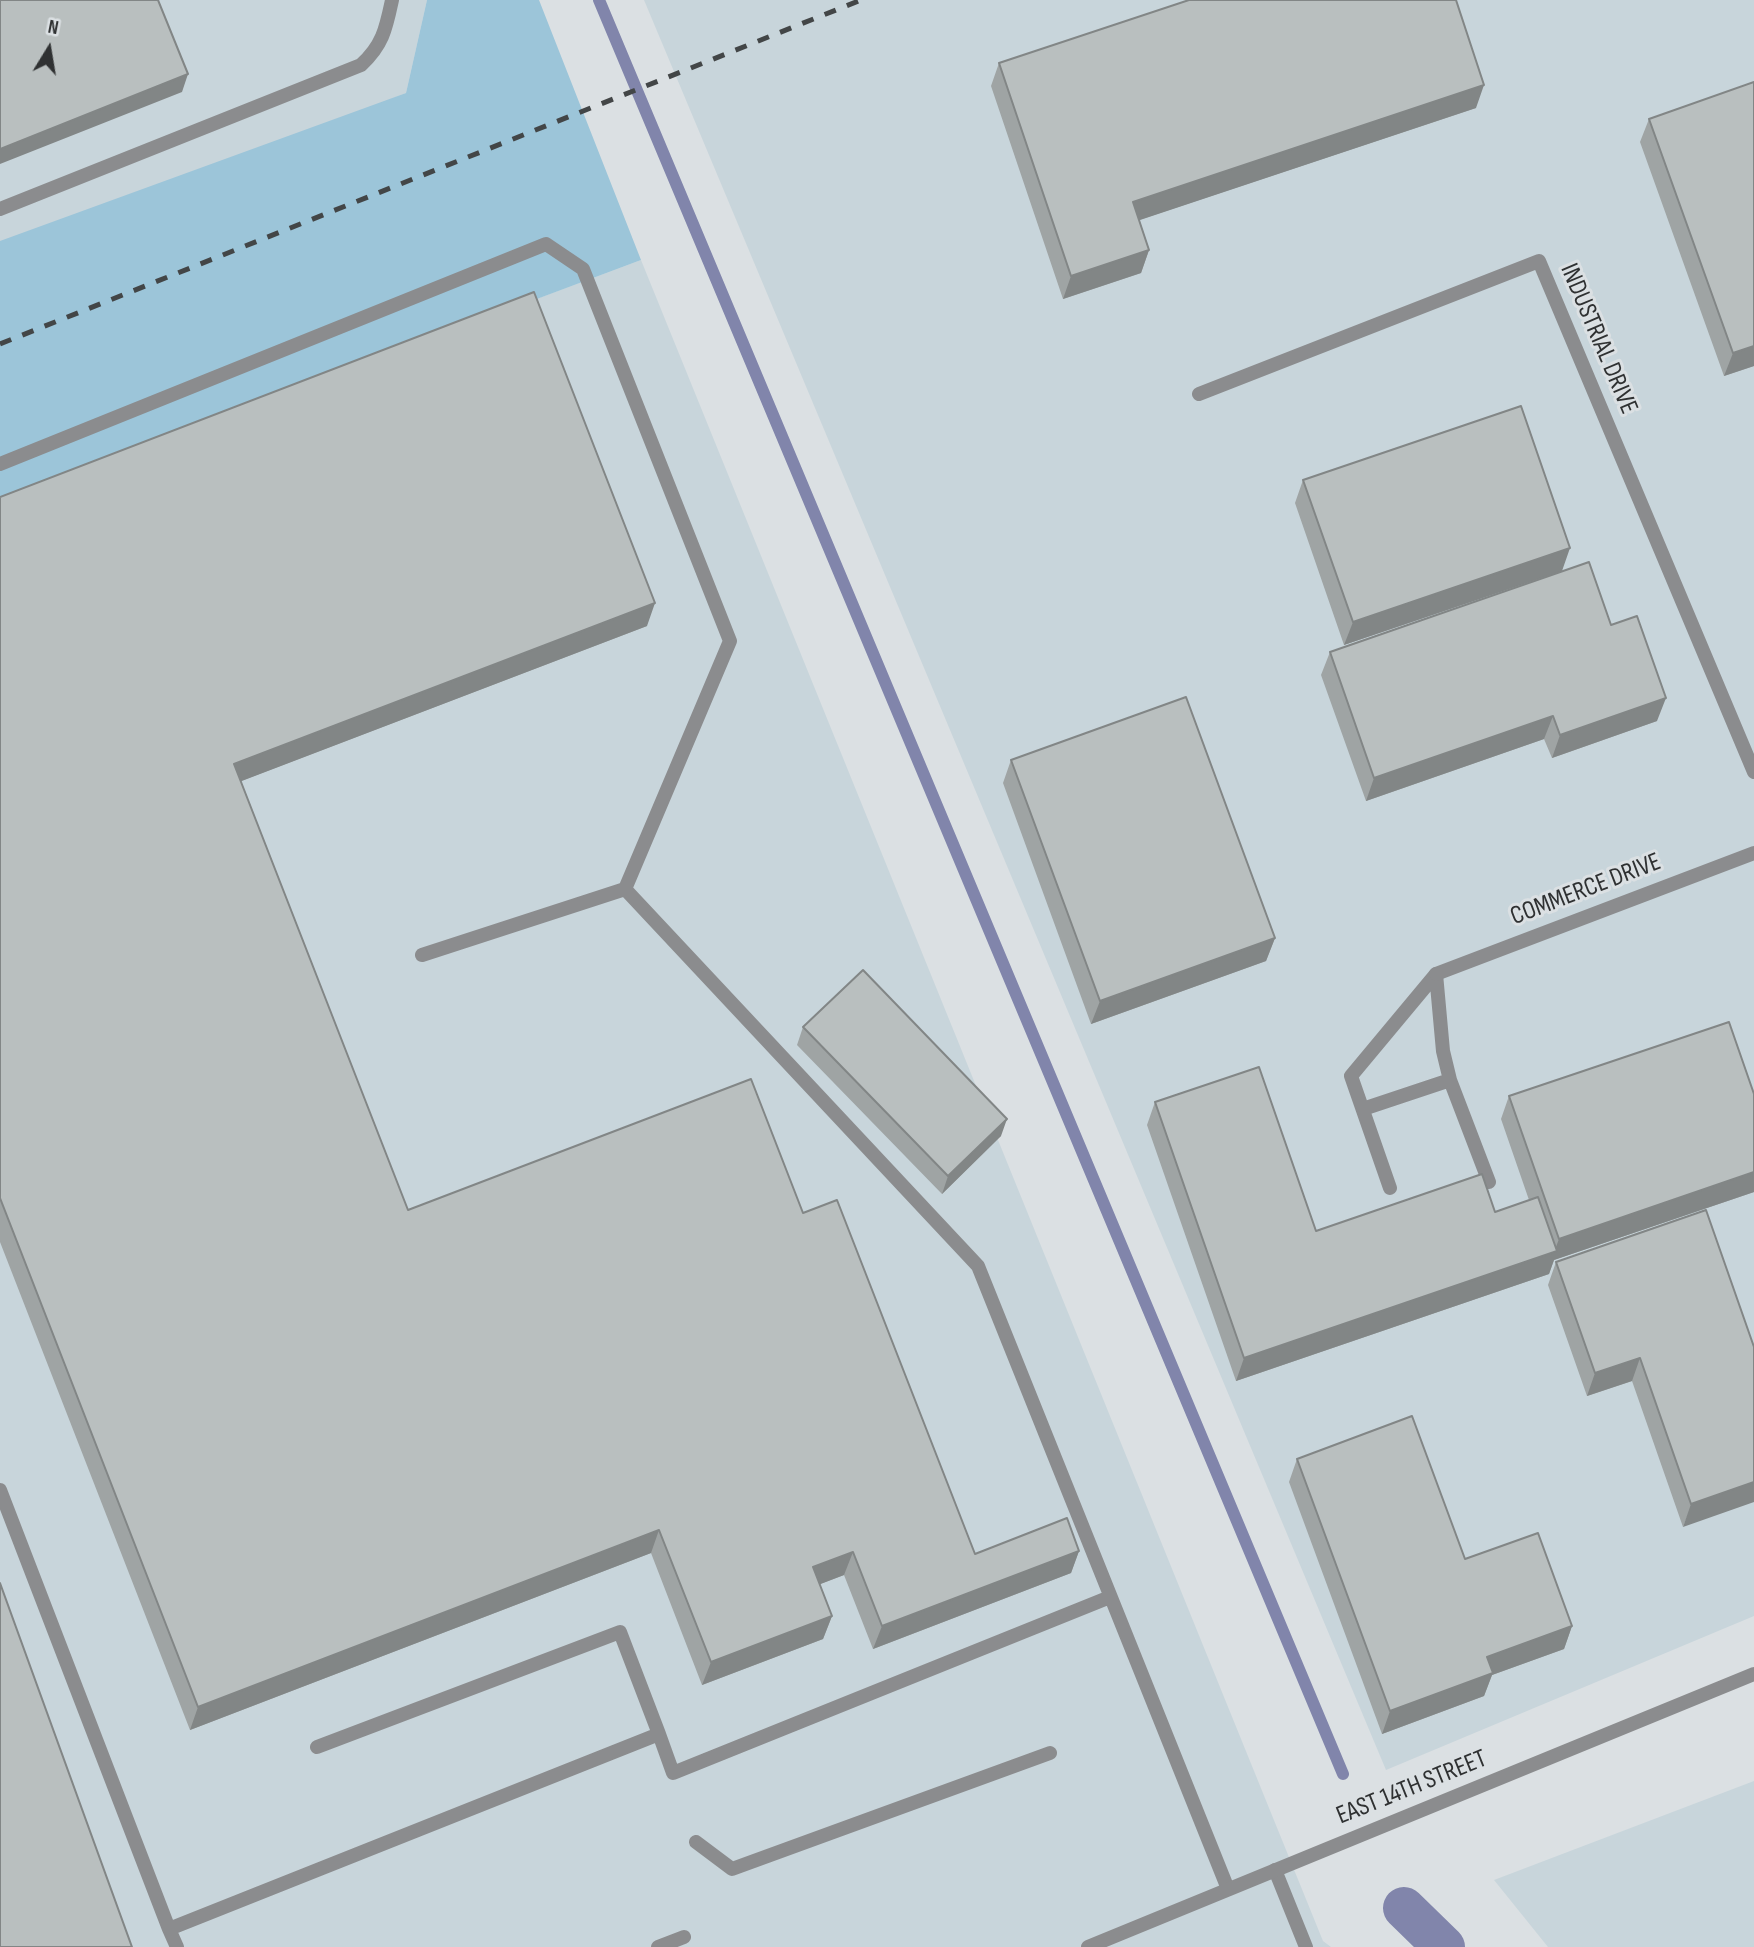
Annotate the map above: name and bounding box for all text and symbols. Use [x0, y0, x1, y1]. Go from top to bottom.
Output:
north arrow [14, 14, 84, 84]
text: N [46, 16, 60, 40]
street label: INDUSTRIAL DRIVE [1552, 259, 1644, 419]
street label: COMMERCE DRIVE [1506, 847, 1666, 933]
street label: EAST 14TH STREET [1332, 1744, 1492, 1832]

